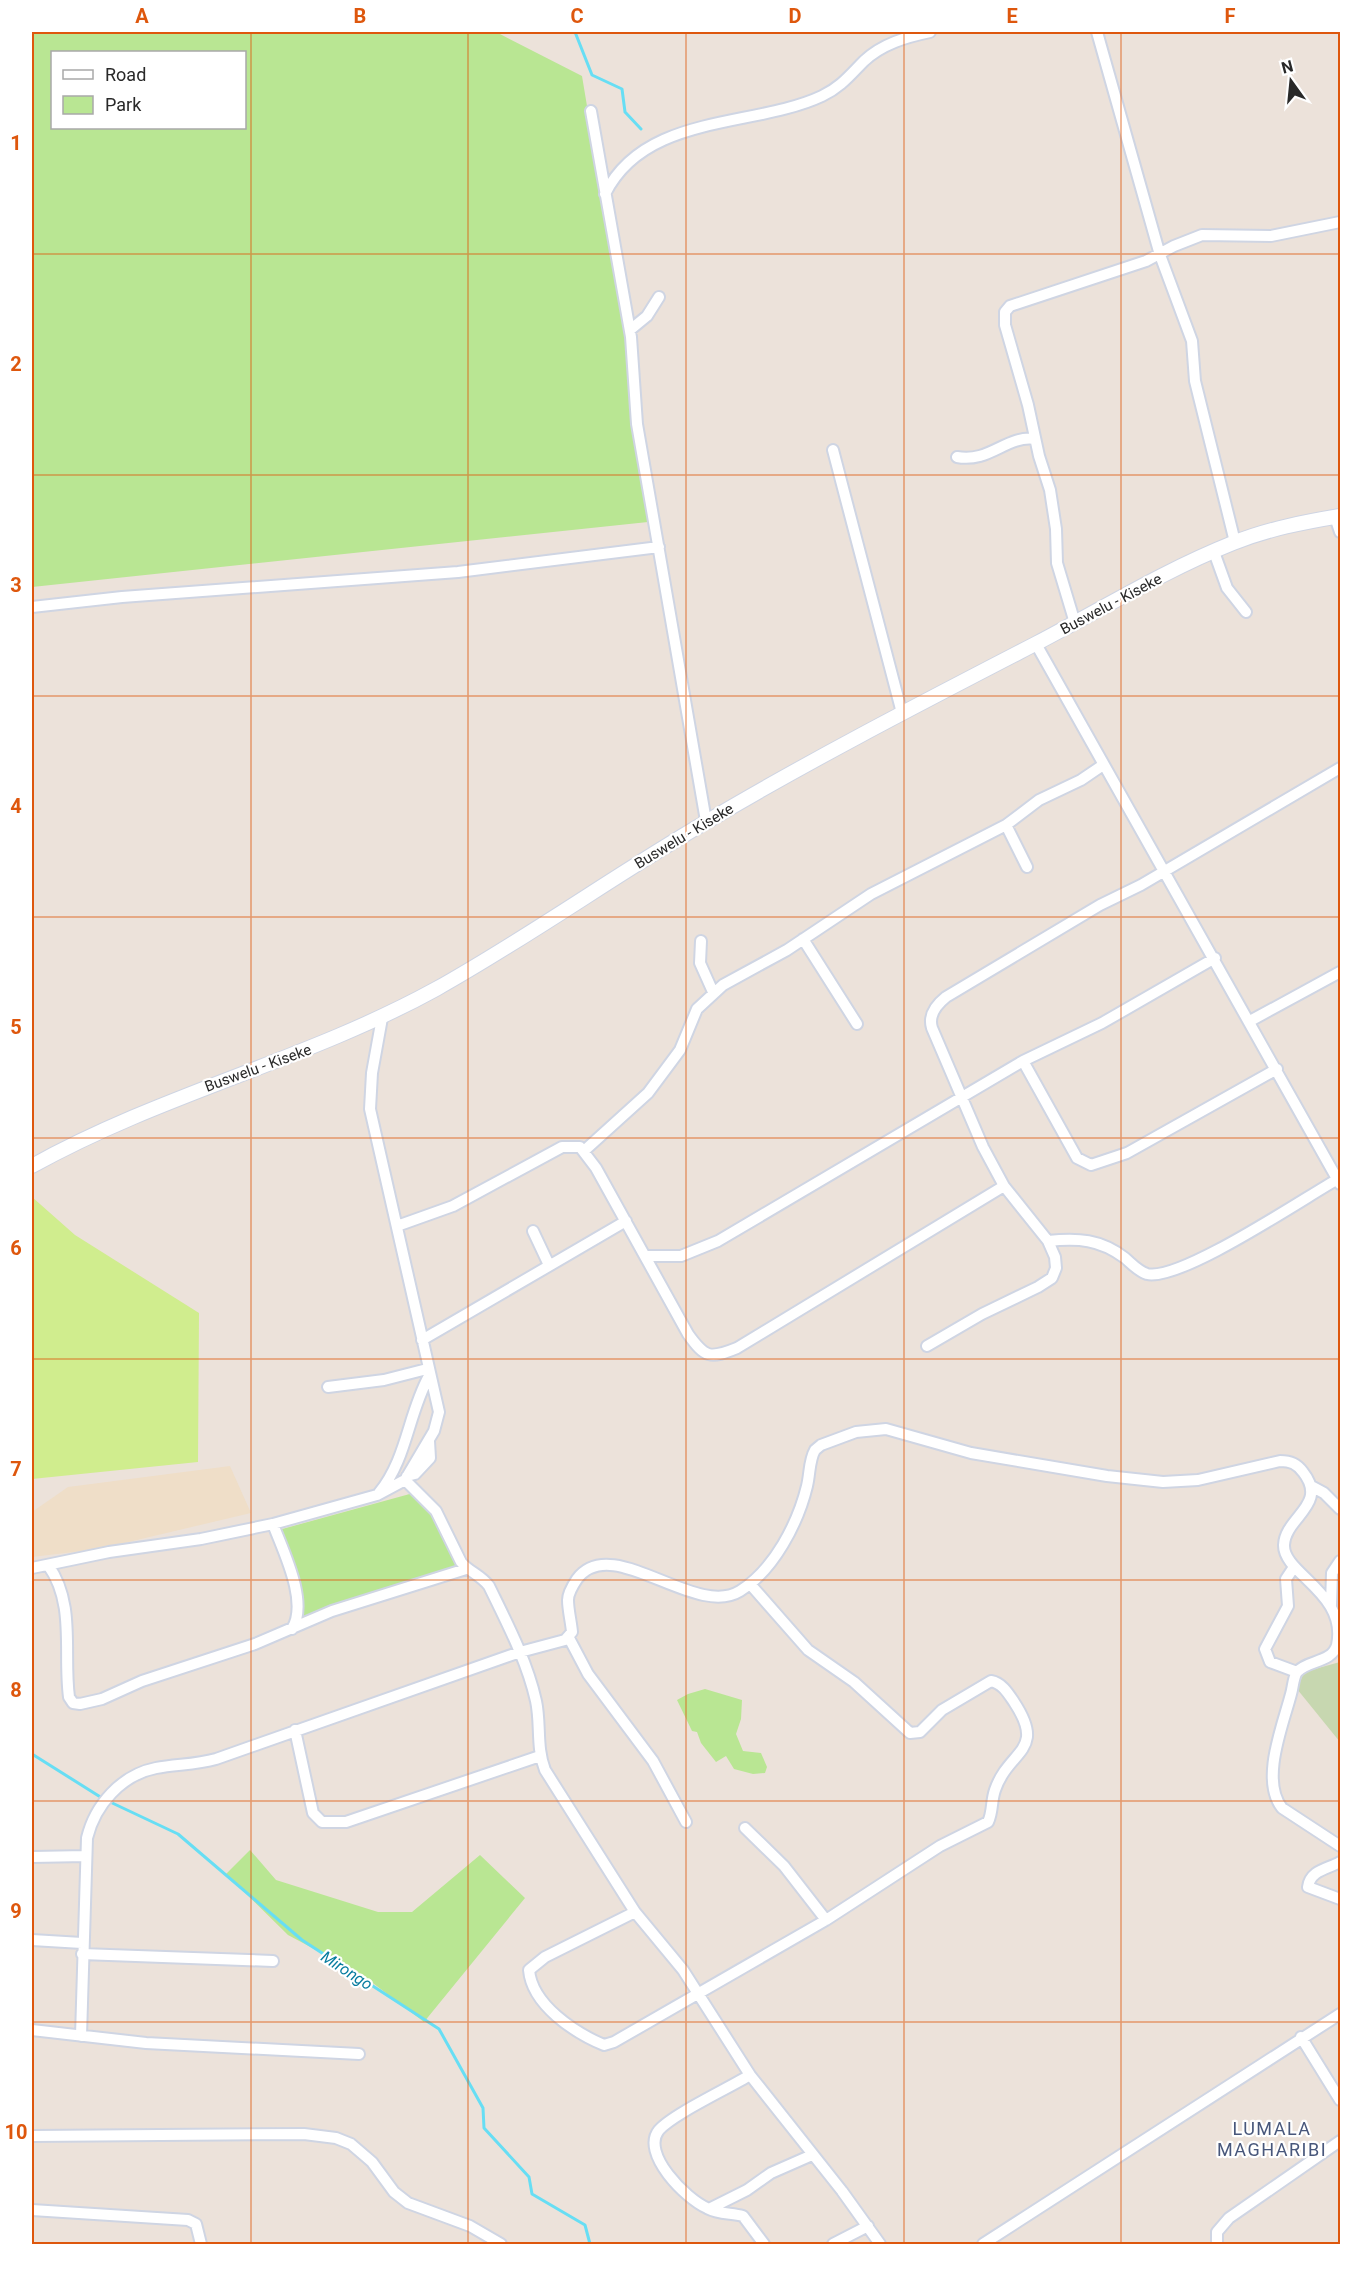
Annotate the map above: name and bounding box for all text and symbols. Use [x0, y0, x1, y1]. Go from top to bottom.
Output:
text: A [135, 4, 149, 28]
text: B [354, 4, 366, 28]
text: C [570, 4, 584, 28]
text: D [789, 4, 802, 28]
text: E [1006, 4, 1018, 28]
text: F [1225, 4, 1236, 28]
legend [51, 51, 246, 129]
north arrow [1261, 51, 1321, 111]
text: N [1279, 56, 1295, 78]
text: Road [105, 64, 146, 85]
text: Park [105, 94, 142, 115]
text: 1 [10, 131, 22, 155]
text: 2 [10, 352, 22, 376]
street label: Buswelu - Kiseke [1057, 570, 1165, 638]
text: 3 [10, 573, 22, 597]
text: 4 [10, 794, 22, 818]
street label: Buswelu - Kiseke [631, 799, 737, 873]
text: 5 [10, 1015, 22, 1039]
street label: Buswelu - Kiseke [202, 1040, 314, 1096]
text: 6 [10, 1236, 22, 1260]
text: 7 [10, 1457, 22, 1481]
text: 8 [10, 1678, 22, 1702]
text: 9 [10, 1899, 22, 1923]
water label: Mirongo [317, 1947, 376, 1994]
district label: LUMALA MAGHARIBI [1217, 2118, 1327, 2160]
text: 10 [5, 2120, 27, 2144]

